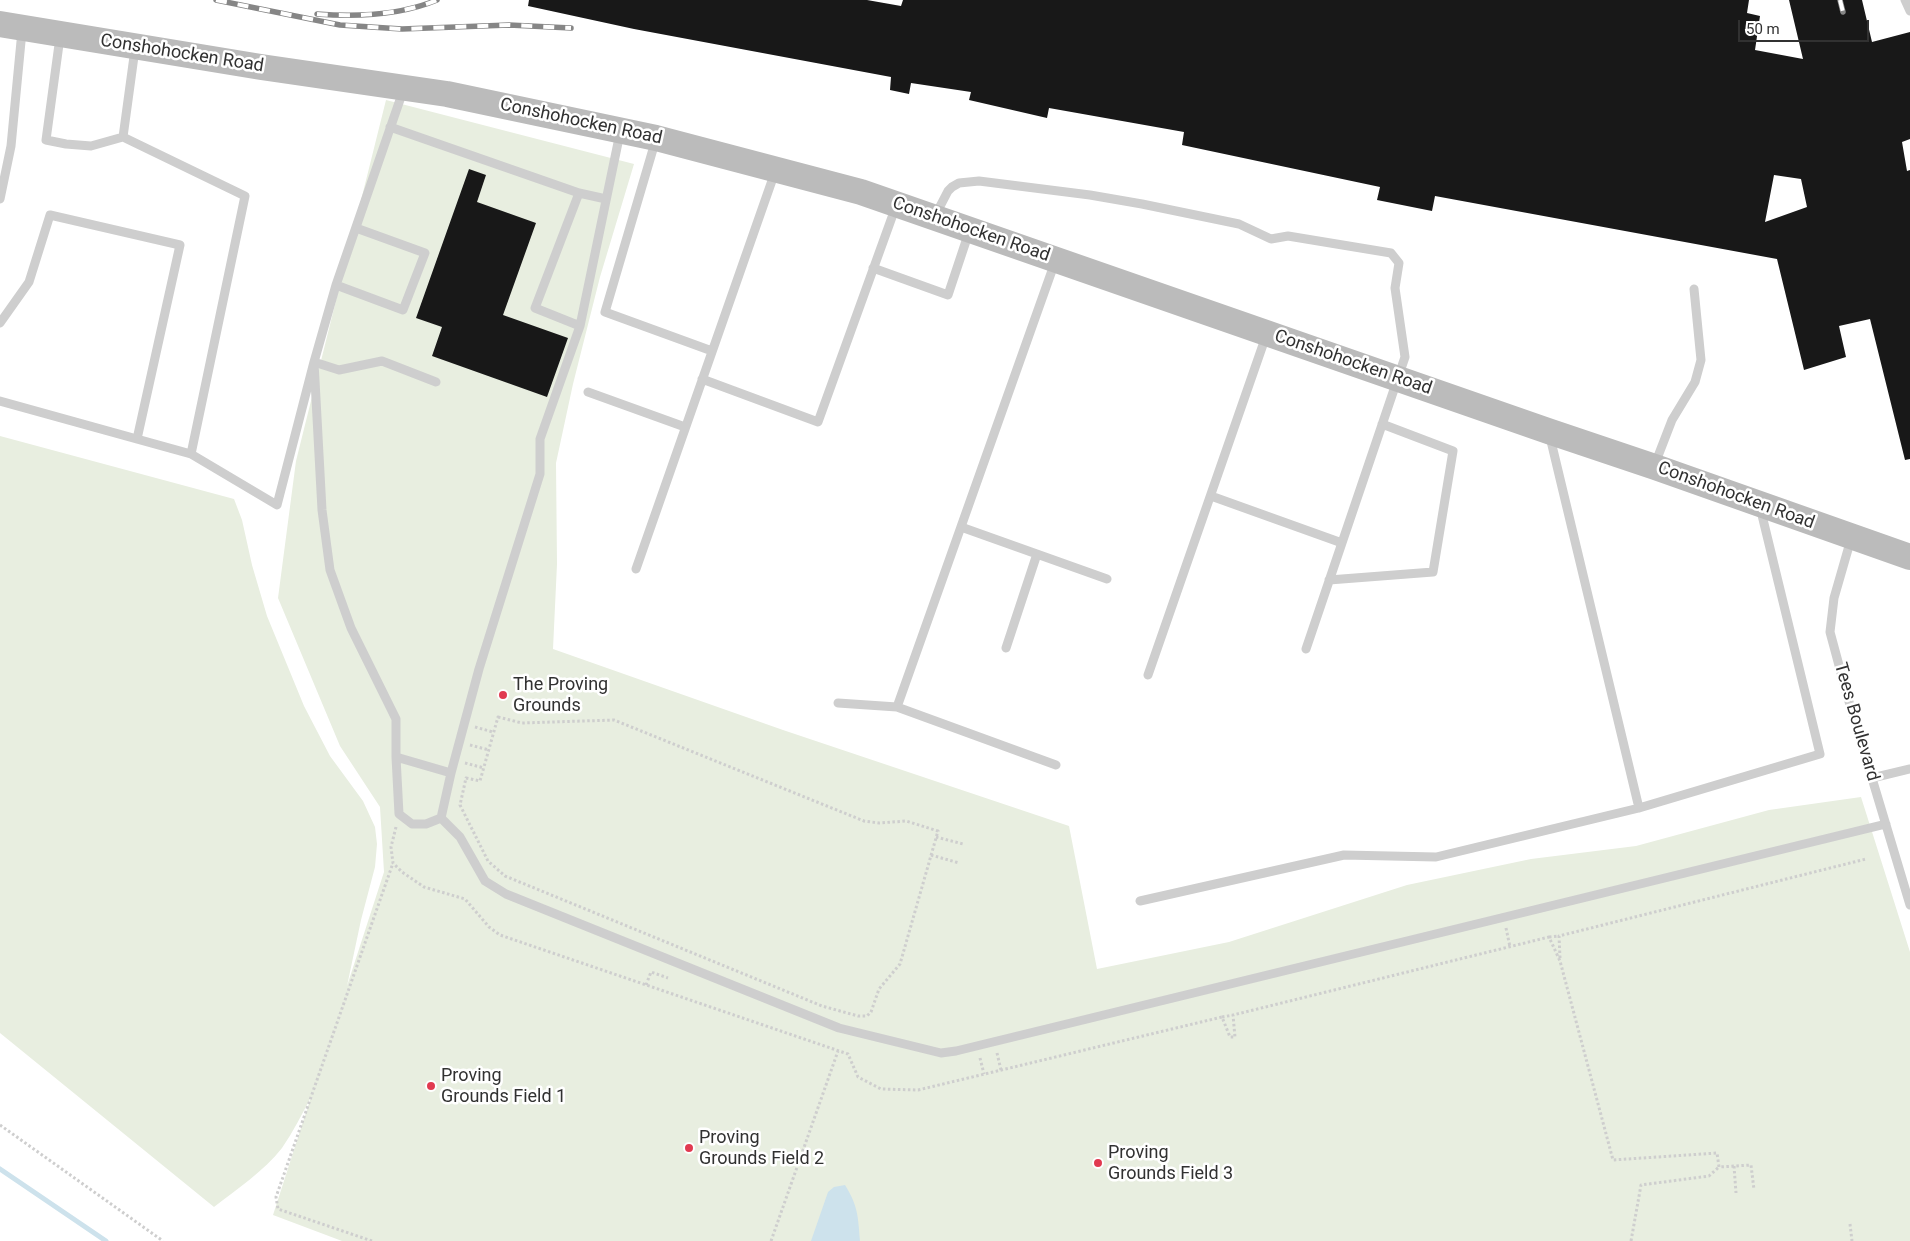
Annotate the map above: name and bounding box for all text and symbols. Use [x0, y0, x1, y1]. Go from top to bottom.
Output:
scale bar [1740, 10, 1871, 42]
text: 50 m [1746, 20, 1780, 38]
street label: Conshohocken Road [99, 30, 265, 78]
street label: Conshohocken Road [498, 94, 664, 150]
street label: Conshohocken Road [889, 193, 1053, 267]
street label: Conshohocken Road [1271, 326, 1435, 400]
street label: Conshohocken Road [1655, 458, 1817, 534]
street label: Tees Boulevard [1829, 660, 1883, 784]
place label: The Proving Grounds [513, 674, 608, 716]
marker: The Proving Grounds [497, 689, 509, 701]
place label: Proving Grounds Field 1 [441, 1065, 566, 1108]
marker: Proving Grounds Field 1 [425, 1080, 437, 1092]
place label: Proving Grounds Field 2 [699, 1127, 824, 1170]
marker: Proving Grounds Field 2 [683, 1142, 695, 1154]
place label: Proving Grounds Field 3 [1108, 1142, 1233, 1184]
marker: Proving Grounds Field 3 [1092, 1157, 1104, 1169]

